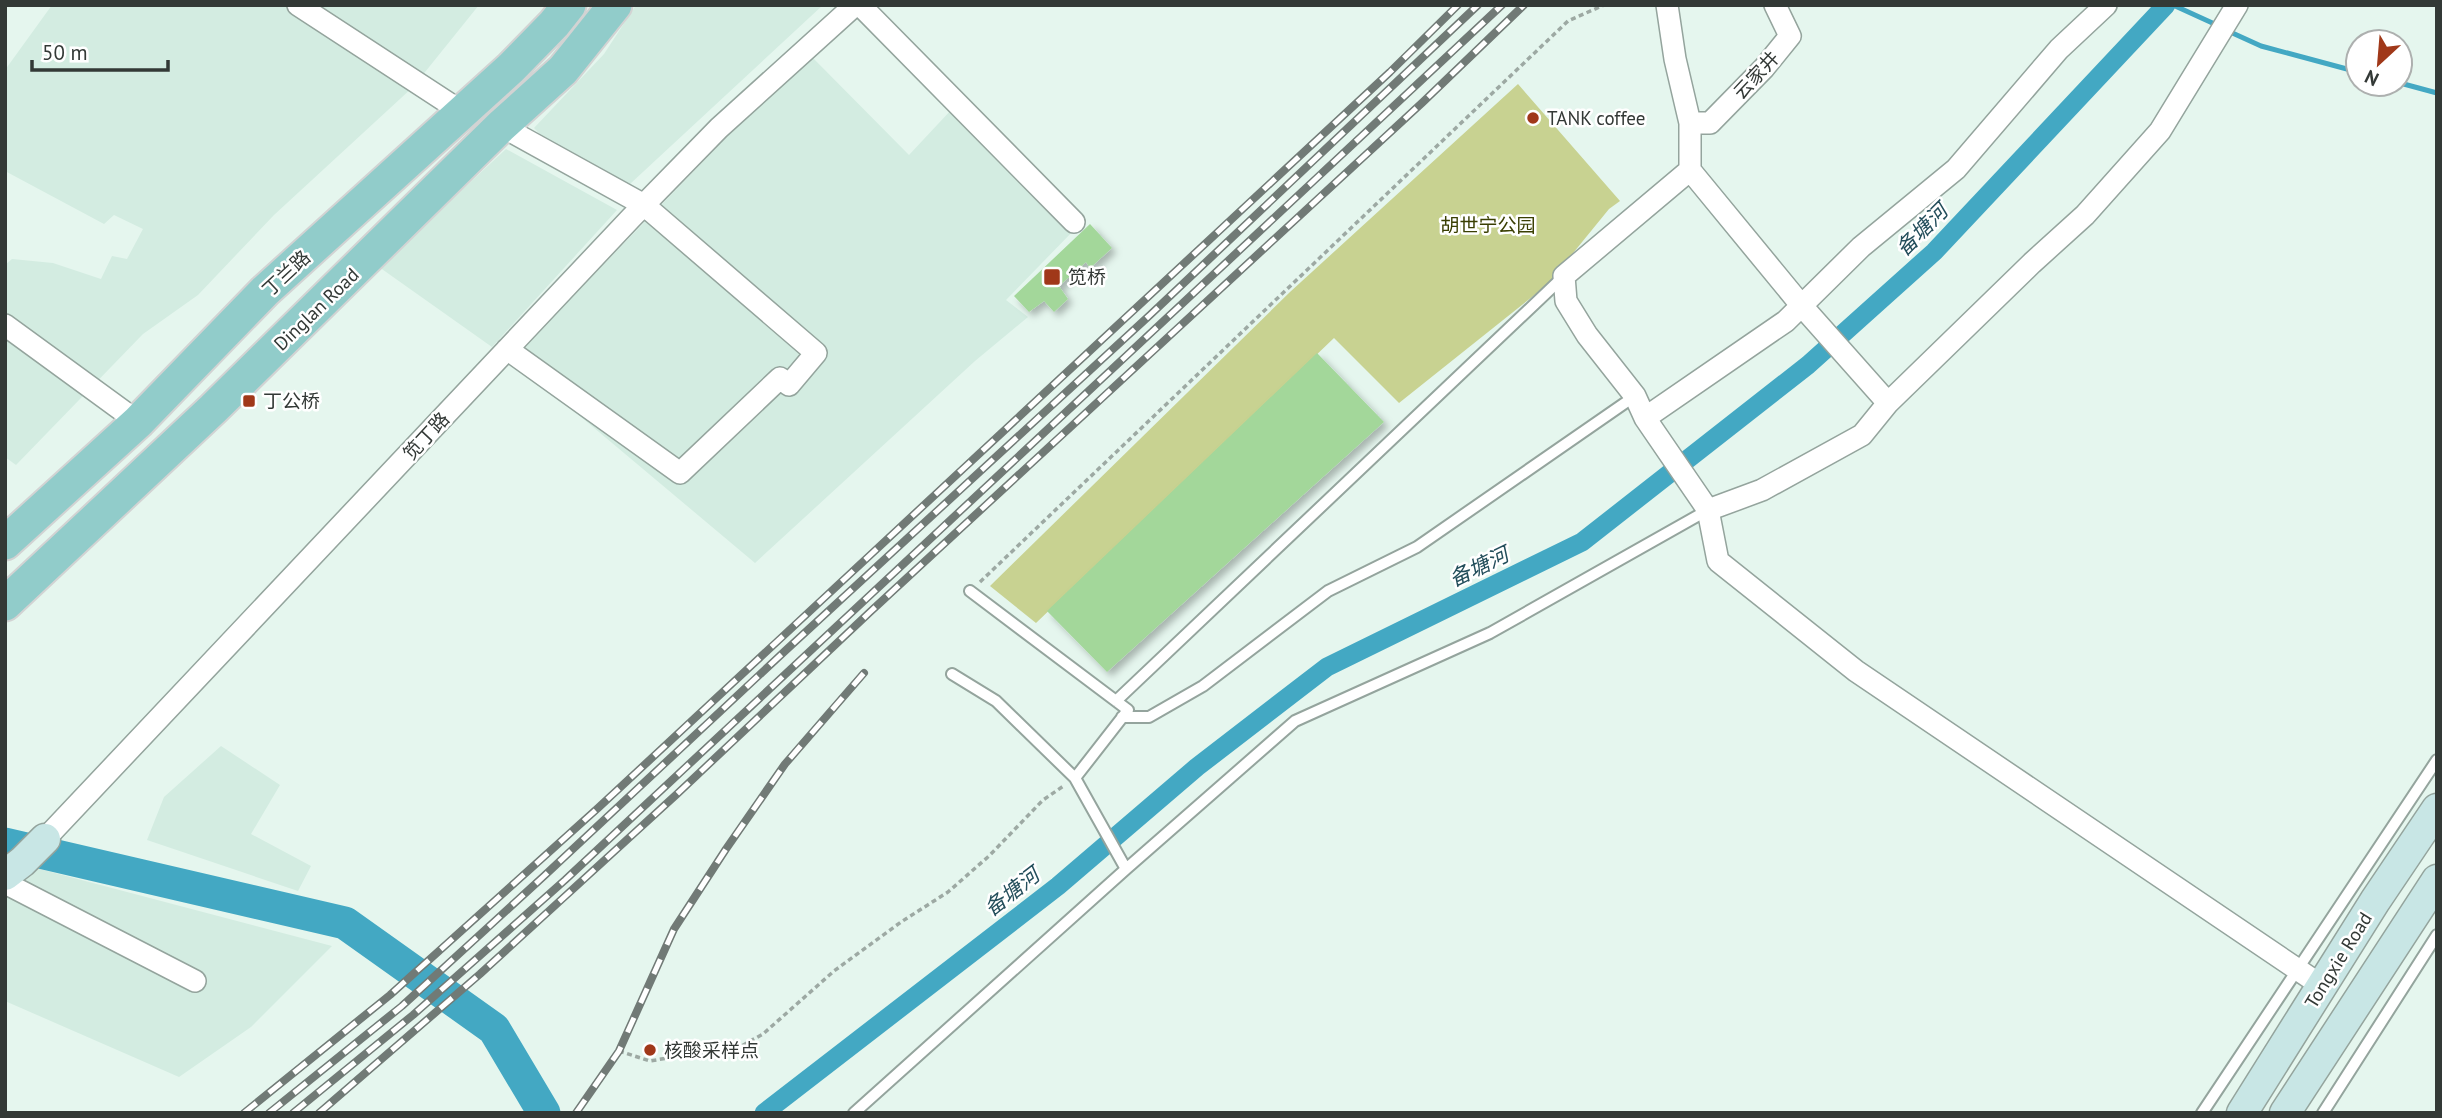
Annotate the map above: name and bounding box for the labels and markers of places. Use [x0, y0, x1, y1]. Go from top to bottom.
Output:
place label: TANK coffee [1547, 106, 1645, 130]
marker: TANK coffee [1525, 110, 1541, 126]
place label: 笕桥 [1068, 265, 1106, 289]
marker: 笕桥 [1042, 267, 1062, 287]
place label: 丁公桥 [263, 389, 320, 413]
marker: 丁公桥 [241, 393, 257, 409]
place label: 核酸采样点 [664, 1038, 759, 1062]
marker: 核酸采样点 [642, 1042, 658, 1058]

